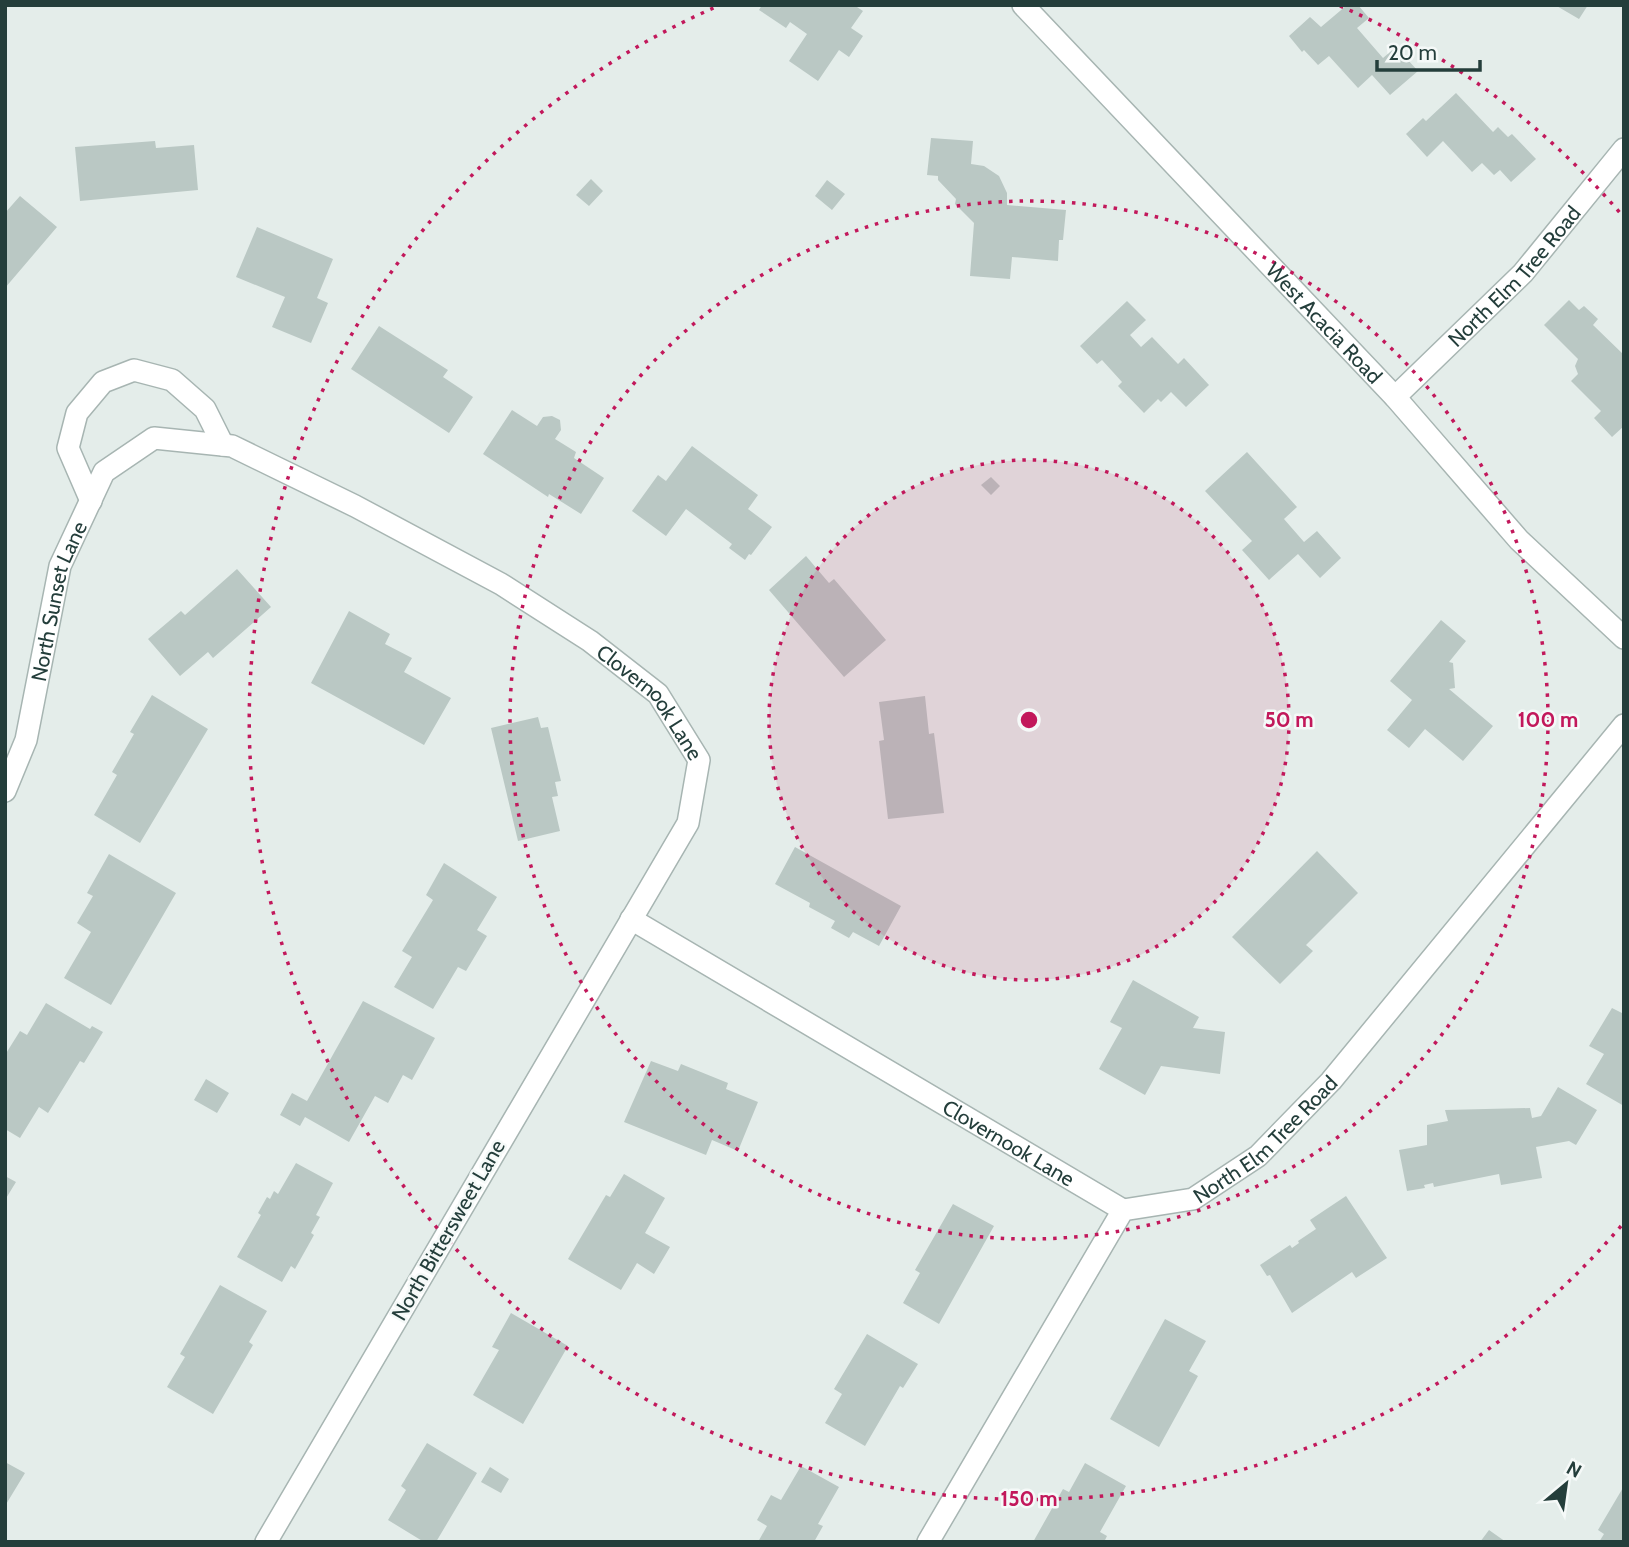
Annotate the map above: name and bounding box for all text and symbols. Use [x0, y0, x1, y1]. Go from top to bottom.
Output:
scale bar [1377, 28, 1480, 72]
text: 20 m [1388, 40, 1437, 65]
street label: North Elm Tree Road [1443, 200, 1585, 351]
street label: West Acacia Road [1261, 257, 1388, 388]
street label: North Sunset Lane [25, 517, 92, 683]
street label: Clovernook Lane [592, 639, 708, 765]
text: 50 m [1264, 707, 1314, 732]
text: 100 m [1518, 707, 1578, 732]
centre of rings [1017, 708, 1041, 732]
street label: North Elm Tree Road [1188, 1070, 1342, 1208]
street label: Clovernook Lane [938, 1094, 1080, 1191]
street label: North Bittersweet Lane [386, 1135, 510, 1325]
north arrow [1531, 1449, 1601, 1519]
text: N [1563, 1456, 1585, 1483]
text: 150 m [1001, 1486, 1057, 1511]

